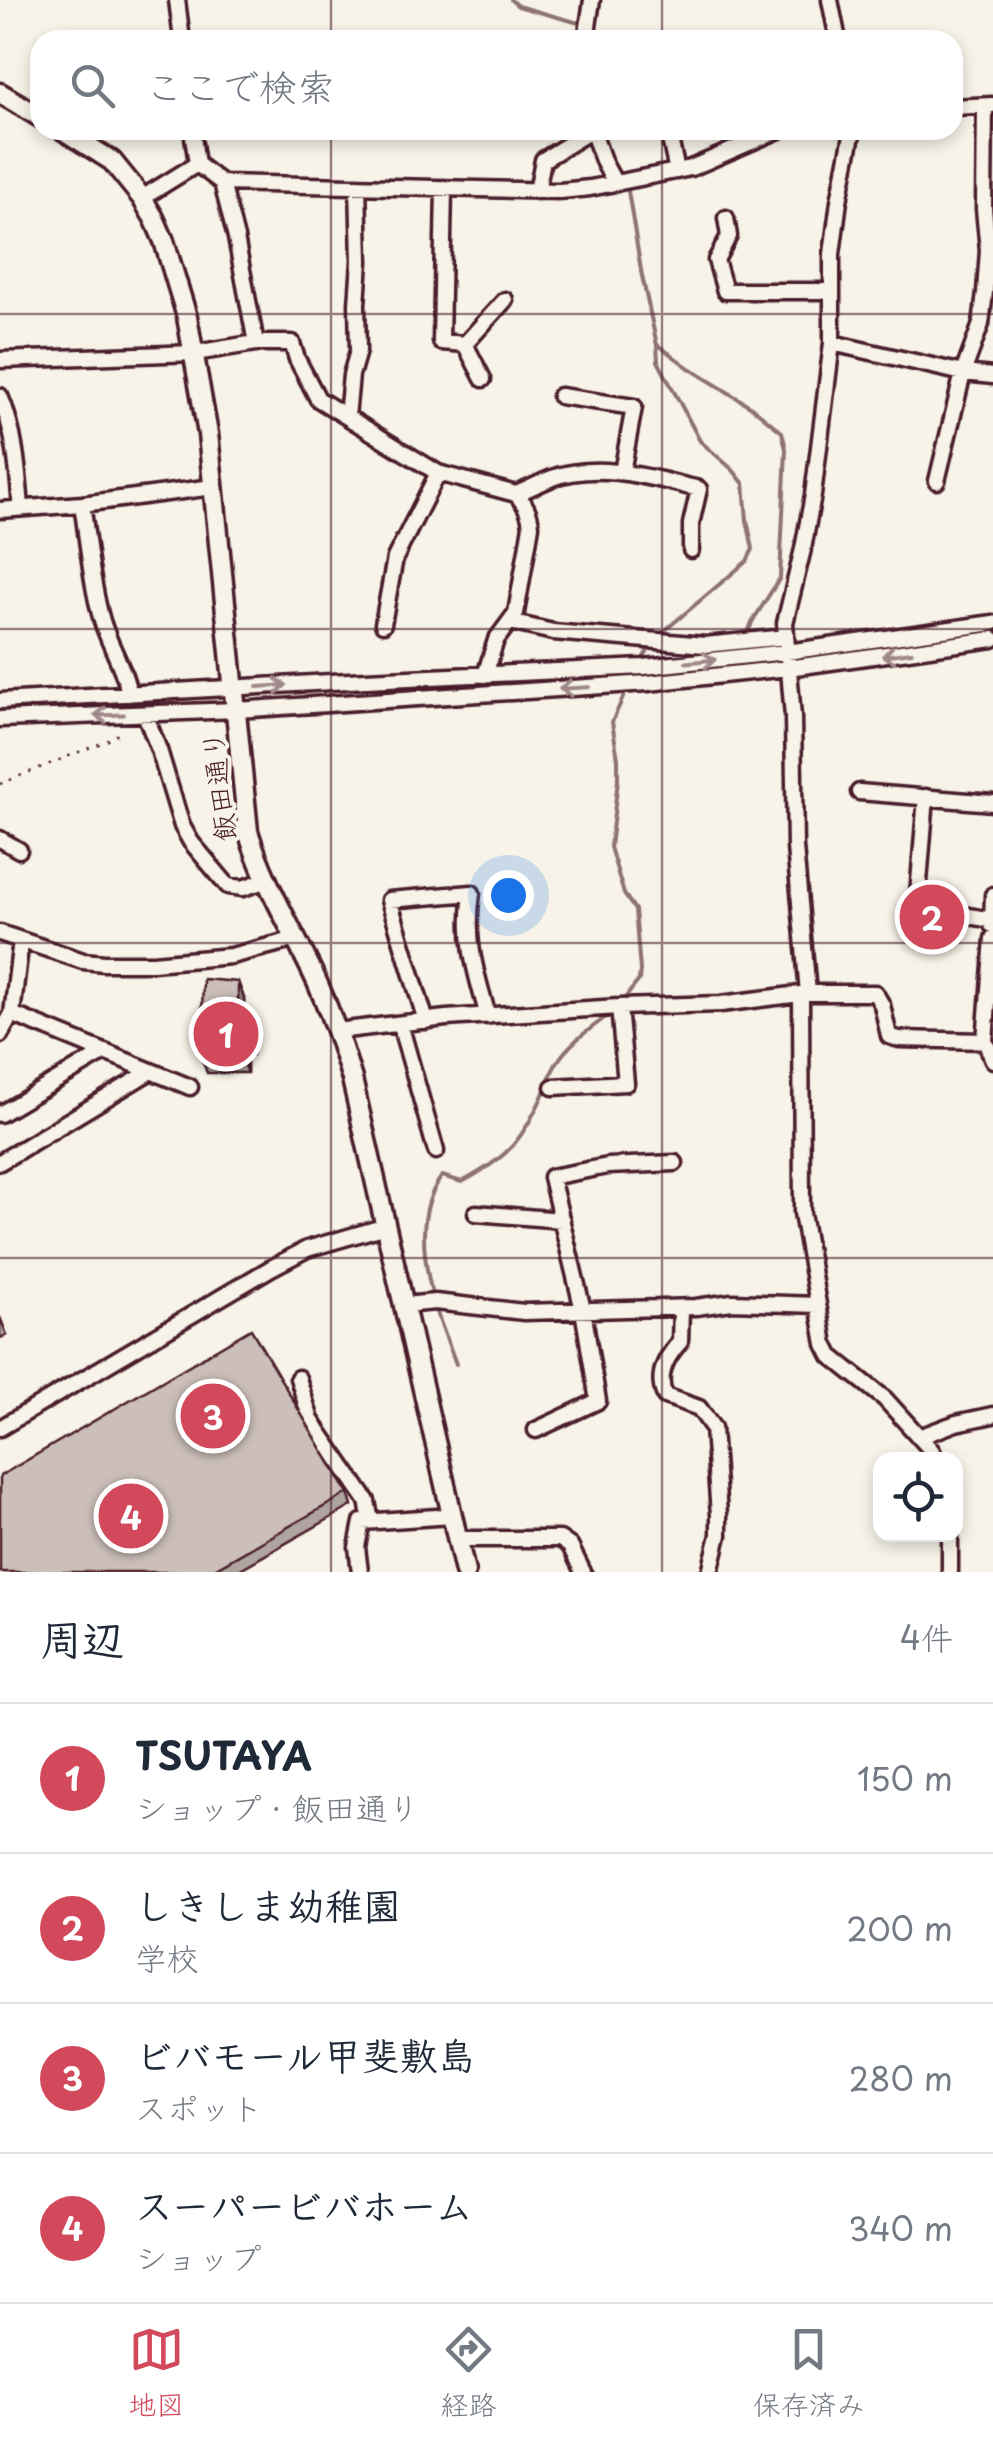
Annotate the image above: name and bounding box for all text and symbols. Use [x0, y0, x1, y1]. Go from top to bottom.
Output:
search box [30, 30, 963, 140]
text: ここで検索 [145, 57, 335, 114]
icon: search [65, 58, 120, 113]
one-way arrow [881, 645, 913, 663]
one-way arrow [685, 651, 717, 670]
one-way arrow [256, 676, 288, 695]
one-way arrow [558, 679, 590, 698]
one-way arrow [94, 706, 126, 725]
street label: 飯田通り [189, 728, 246, 844]
your location [483, 870, 534, 921]
pin: 2 [900, 880, 964, 954]
pin: 1 [194, 996, 258, 1072]
pin: 3 [180, 1378, 246, 1454]
map controls [873, 1452, 963, 1542]
button: locate [873, 1452, 963, 1542]
pin: 4 [98, 1478, 164, 1554]
text: 周辺 [40, 1606, 124, 1669]
text: 4件 [900, 1613, 953, 1661]
text: TSUTAYA [135, 1726, 312, 1783]
text: 1 [65, 1754, 80, 1802]
text: 150 m [857, 1754, 953, 1802]
text: ショップ · 飯田通り [135, 1783, 420, 1831]
text: しきしま幼稚園 [135, 1876, 401, 1933]
text: 2 [61, 1904, 84, 1952]
text: 200 m [846, 1904, 953, 1952]
text: 学校 [135, 1933, 199, 1981]
text: ビバモール甲斐敷島 [135, 2026, 475, 2083]
text: 3 [62, 2054, 83, 2102]
text: 280 m [849, 2054, 953, 2102]
text: スポット [135, 2083, 263, 2131]
text: スーパービバホーム [135, 2176, 473, 2233]
text: 4 [62, 2204, 83, 2252]
text: 340 m [848, 2204, 953, 2252]
text: ショップ [135, 2233, 262, 2281]
tab: 地図 [128, 2322, 184, 2425]
tab: 経路 [440, 2322, 497, 2425]
tab: 保存済み [753, 2322, 865, 2425]

